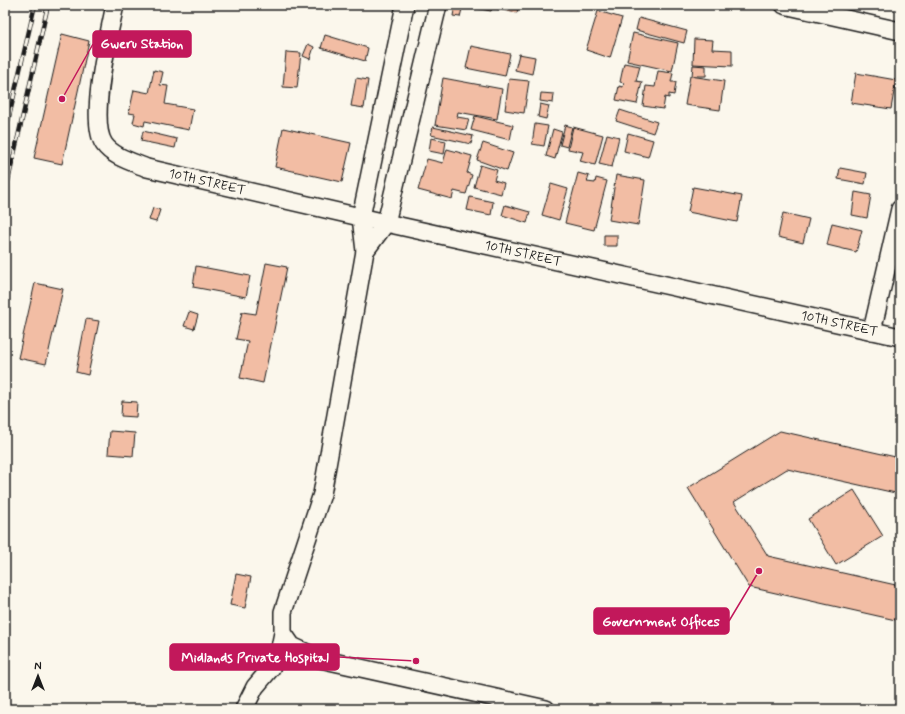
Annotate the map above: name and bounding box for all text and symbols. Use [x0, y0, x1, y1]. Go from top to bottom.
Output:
callout: Gweru Station [93, 31, 191, 57]
text: Gweru Station [101, 35, 183, 53]
street label: 10TH STREET [167, 165, 247, 199]
street label: 10TH STREET [483, 237, 563, 270]
street label: 10TH STREET [799, 307, 879, 340]
callout: Government Offices [594, 608, 729, 634]
text: Government Offices [602, 613, 721, 631]
callout: Midlands Private Hospital [170, 644, 339, 670]
text: Midlands Private Hospital [181, 649, 329, 667]
north arrow [18, 656, 58, 696]
text: N [34, 660, 42, 674]

